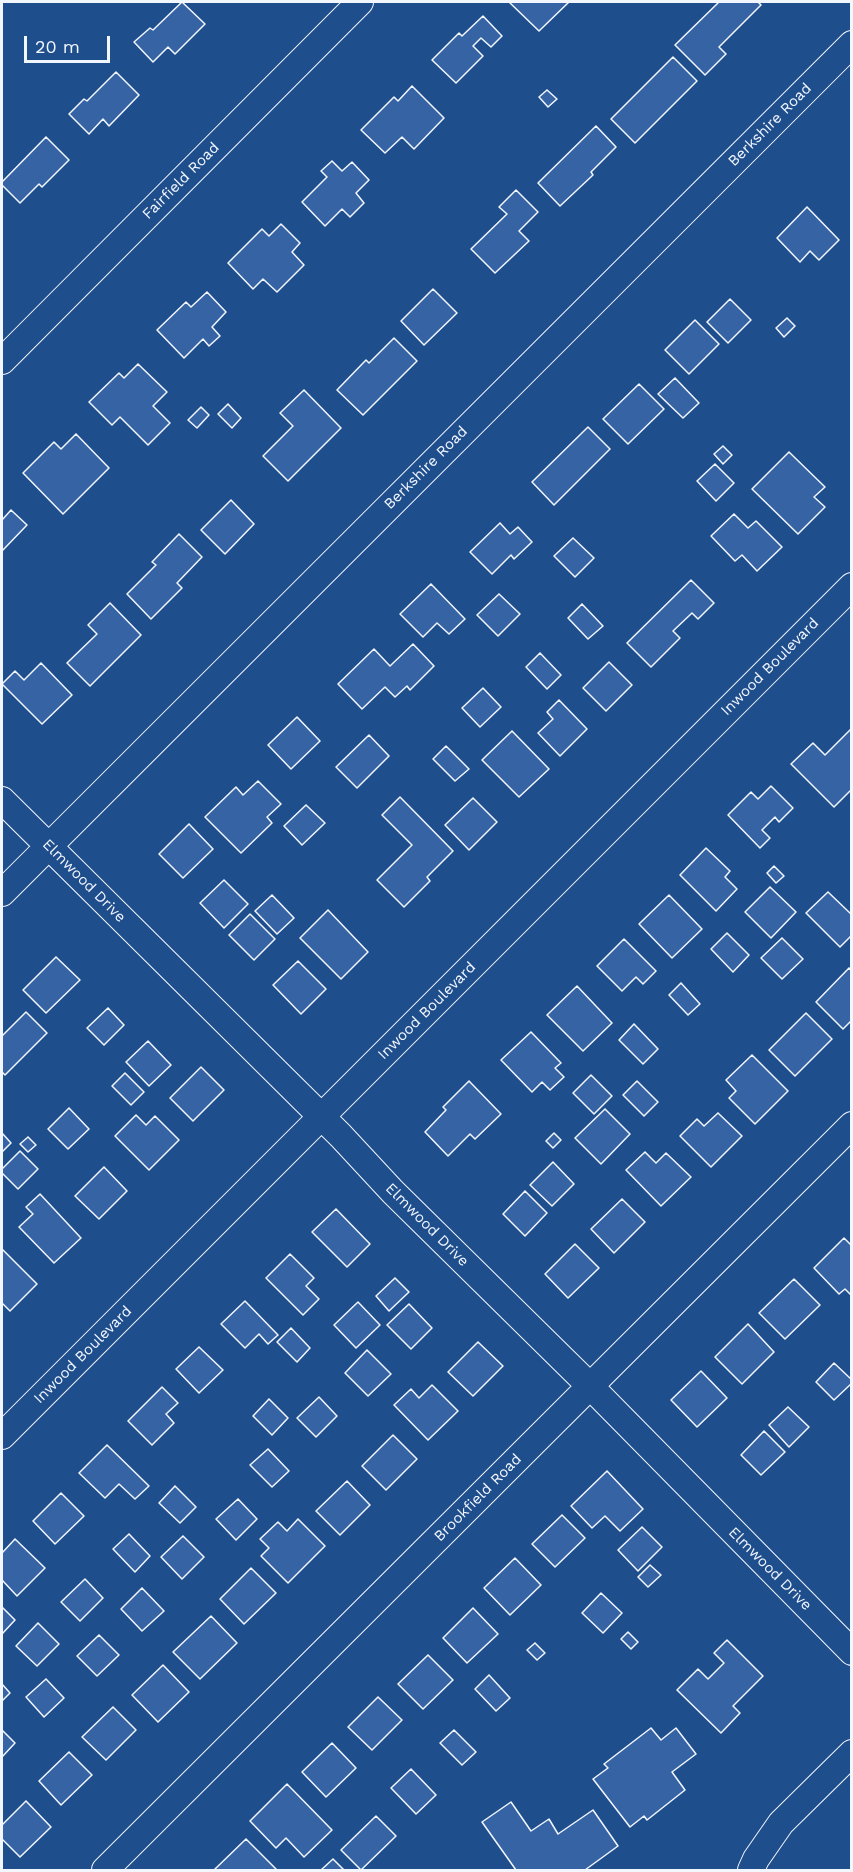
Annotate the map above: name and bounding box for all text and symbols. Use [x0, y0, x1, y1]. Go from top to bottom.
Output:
scale bar [27, 24, 112, 62]
text: 20 m [35, 36, 80, 57]
street label: Berkshire Road [725, 80, 815, 170]
street label: Fairfield Road [139, 139, 223, 223]
street label: Berkshire Road [381, 423, 471, 513]
street label: Inwood Boulevard [717, 614, 823, 720]
street label: Elmwood Drive [39, 836, 129, 926]
street label: Inwood Boulevard [374, 958, 480, 1064]
street label: Elmwood Drive [382, 1180, 472, 1270]
street label: Inwood Boulevard [30, 1302, 136, 1408]
street label: Brookfield Road [430, 1450, 526, 1546]
street label: Elmwood Drive [725, 1524, 815, 1614]

